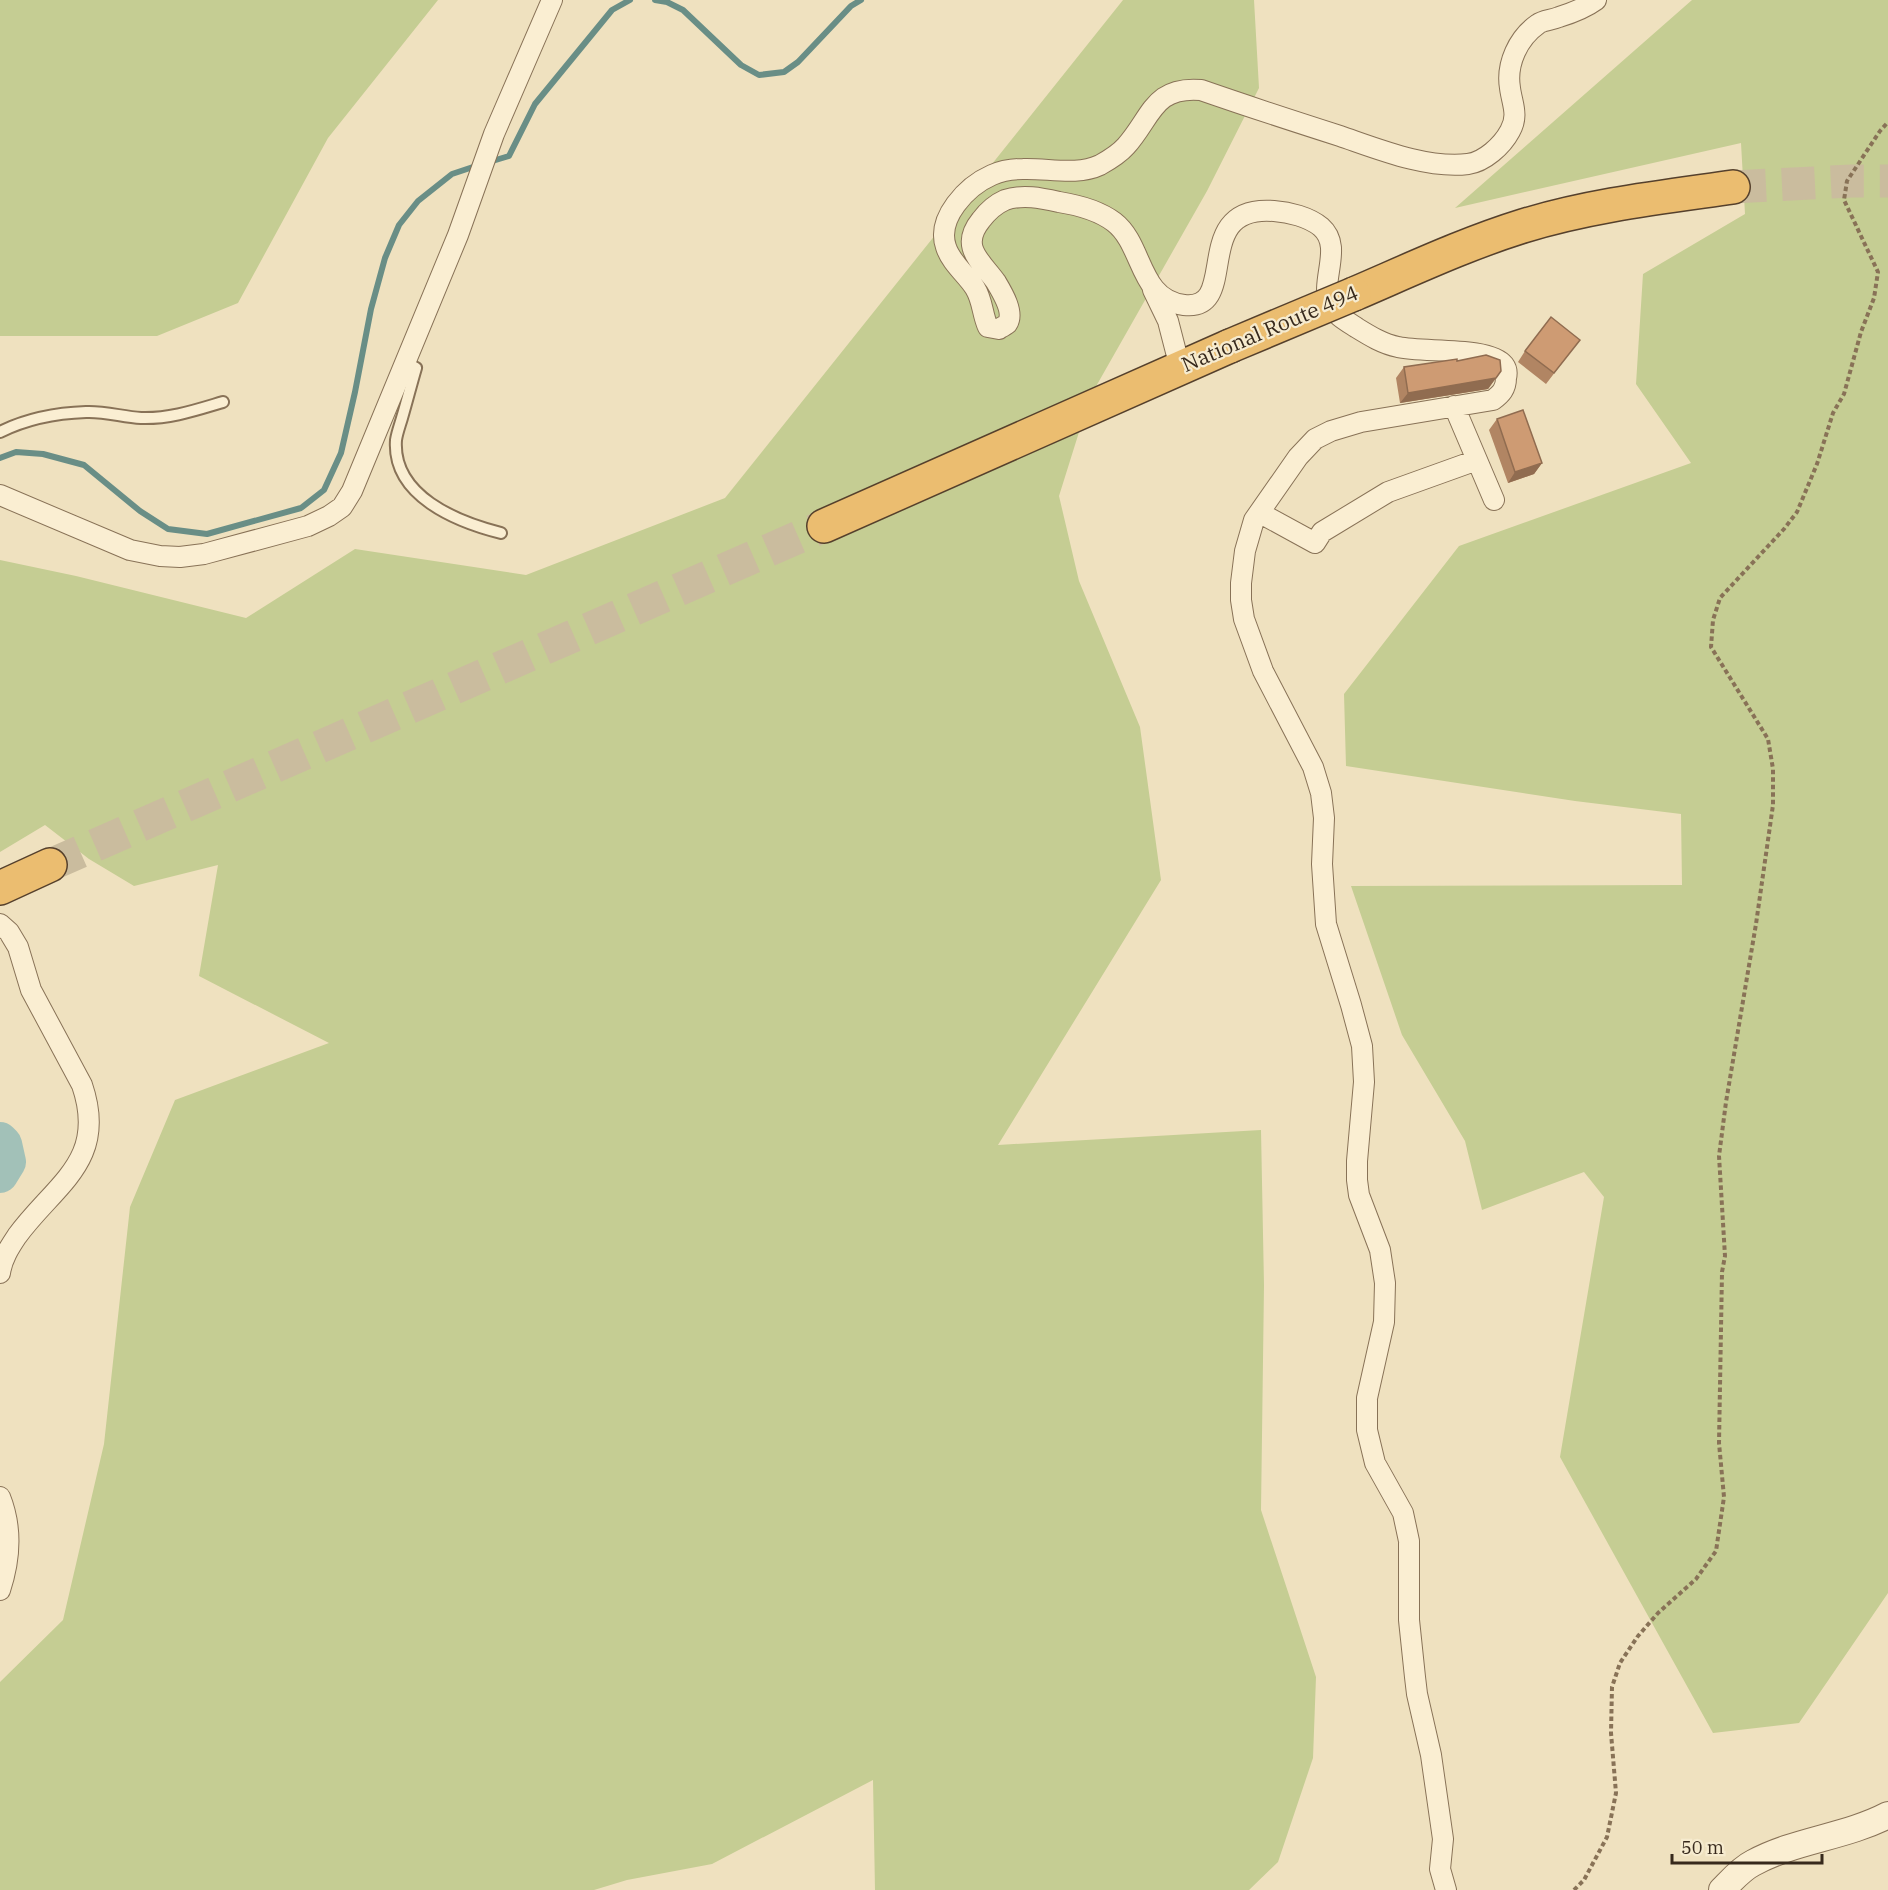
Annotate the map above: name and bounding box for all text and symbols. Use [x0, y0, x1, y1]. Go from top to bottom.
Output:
street label: National Route 494 [1177, 278, 1362, 378]
scale bar [1672, 1827, 1822, 1865]
text: 50 m [1681, 1836, 1724, 1859]

